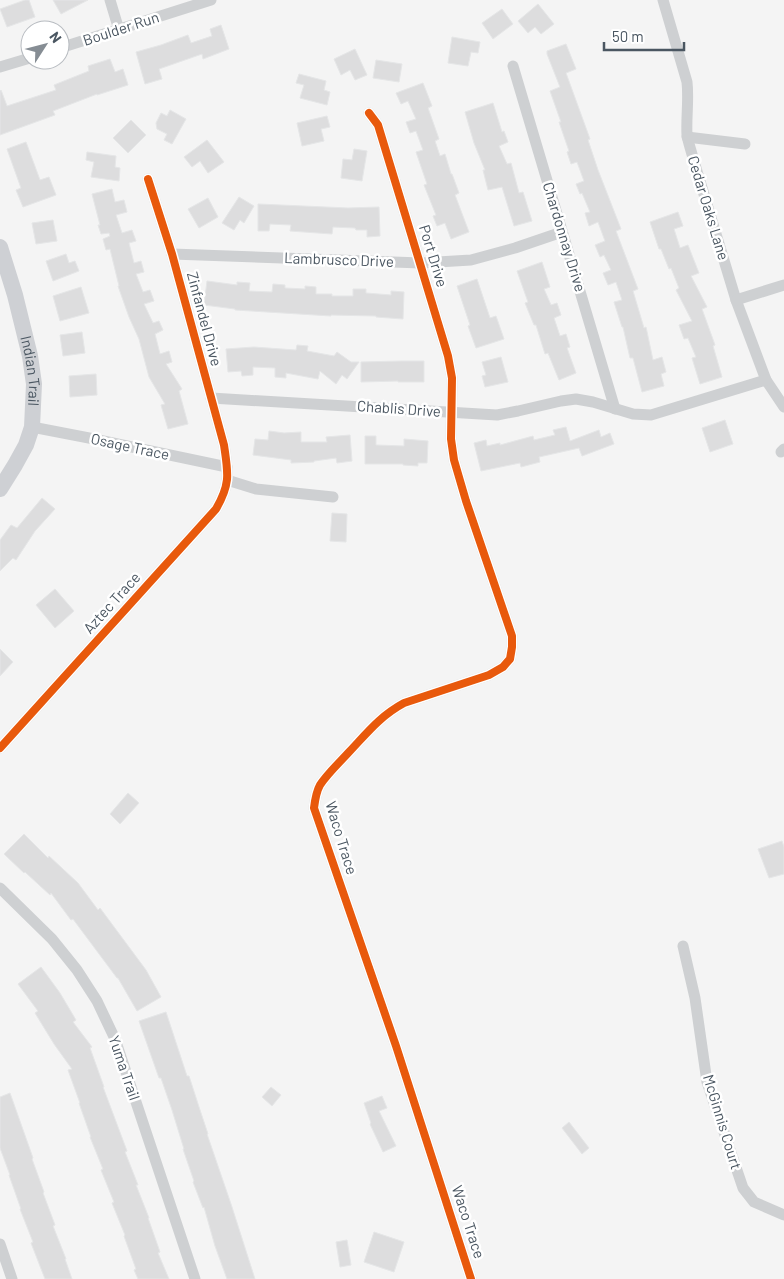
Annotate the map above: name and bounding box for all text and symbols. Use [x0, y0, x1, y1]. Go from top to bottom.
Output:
street label: Boulder Run [80, 7, 161, 49]
north arrow [20, 20, 70, 70]
scale bar [604, 20, 684, 52]
text: 50 m [612, 27, 644, 45]
text: N [46, 28, 66, 46]
street label: Cedar Oaks Lane [685, 153, 733, 262]
street label: Chardonnay Drive [540, 180, 590, 294]
street label: Port Drive [416, 222, 452, 289]
street label: Lambrusco Drive [284, 248, 394, 270]
street label: Zinfandel Drive [184, 270, 226, 368]
street label: Indian Trail [17, 334, 44, 406]
street label: Chablis Drive [357, 396, 442, 420]
street label: Osage Trace [89, 429, 171, 463]
street label: Aztec Trace [79, 568, 144, 637]
street label: Waco Trace [322, 799, 362, 877]
street label: Yuma Trail [105, 1033, 144, 1102]
street label: McGinnis Court [700, 1072, 746, 1171]
street label: Waco Trace [449, 1183, 489, 1260]

